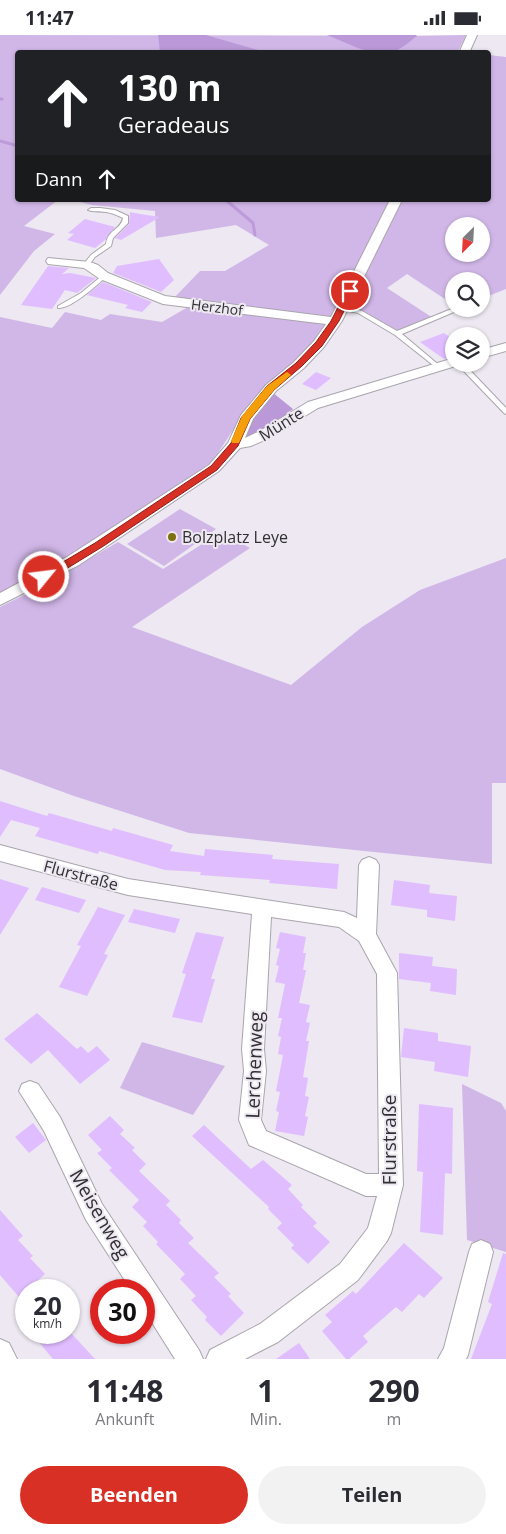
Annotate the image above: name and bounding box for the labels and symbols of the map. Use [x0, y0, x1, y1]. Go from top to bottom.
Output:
north arrow [445, 217, 490, 263]
pin [329, 270, 371, 312]
street label: Herzhof [190, 294, 245, 320]
street label: Münte [255, 402, 307, 446]
place label: Bolzplatz Leye [182, 526, 288, 548]
marker: Bolzplatz Leye [166, 531, 178, 543]
position arrow [17, 550, 69, 602]
street label: Flurstraße [41, 854, 121, 896]
street label: Lerchenweg [239, 1011, 269, 1119]
street label: Flurstraße [376, 1095, 402, 1185]
street label: Meisenweg [64, 1164, 136, 1264]
speed limit sign: 30 [90, 1279, 155, 1344]

